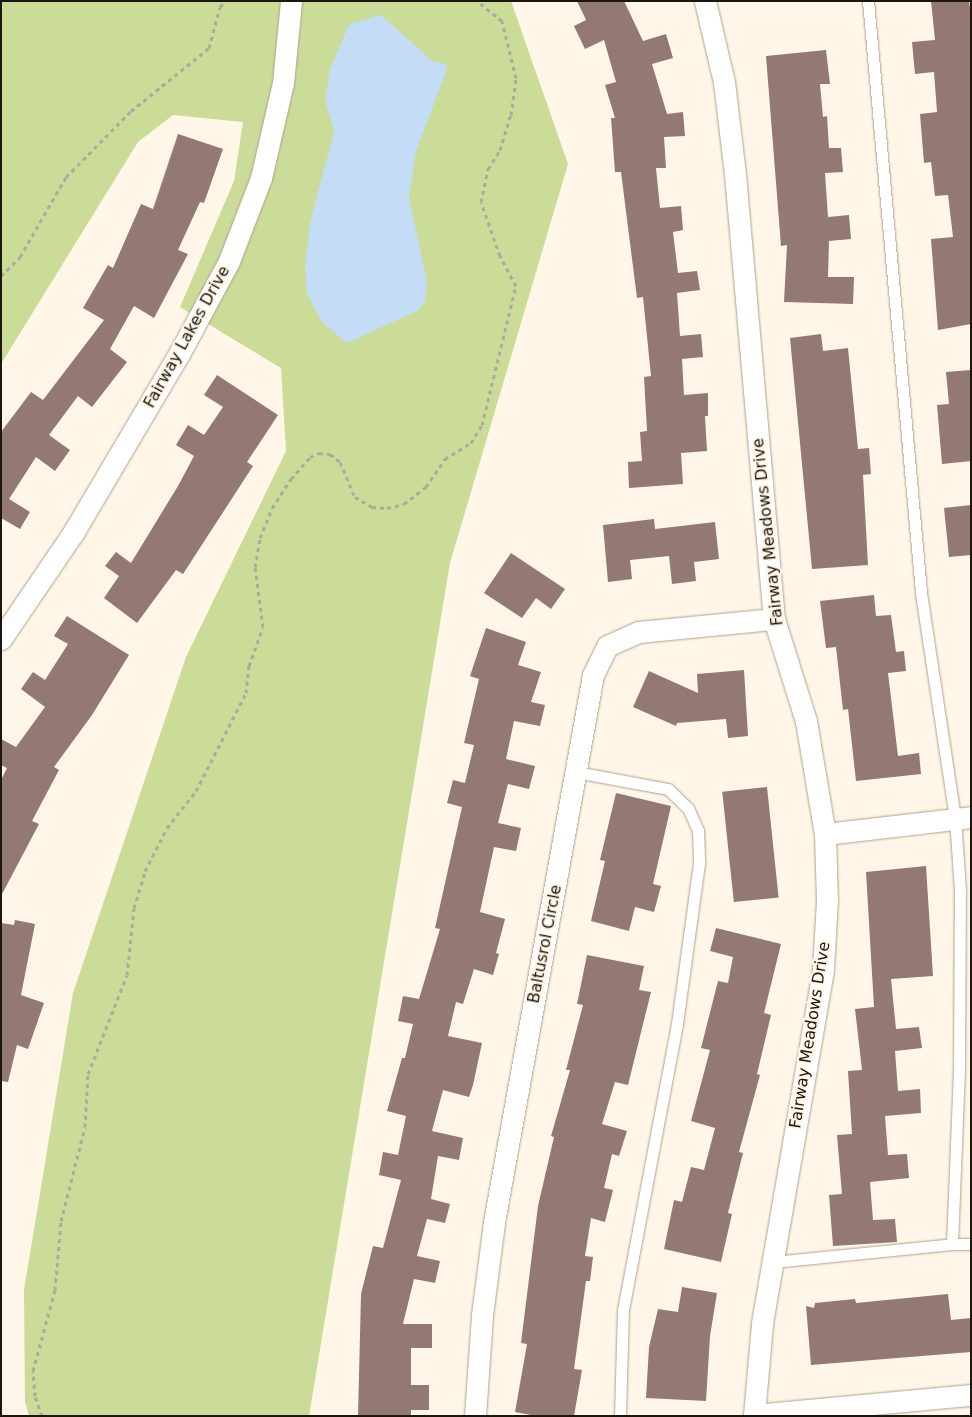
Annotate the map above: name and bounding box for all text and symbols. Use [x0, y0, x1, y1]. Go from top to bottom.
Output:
street label: Fairway Lakes Drive [140, 263, 234, 411]
street label: Fairway Meadows Drive [749, 437, 787, 627]
street label: Baltusrol Circle [524, 883, 566, 1005]
street label: Fairway Meadows Drive [786, 940, 834, 1130]

